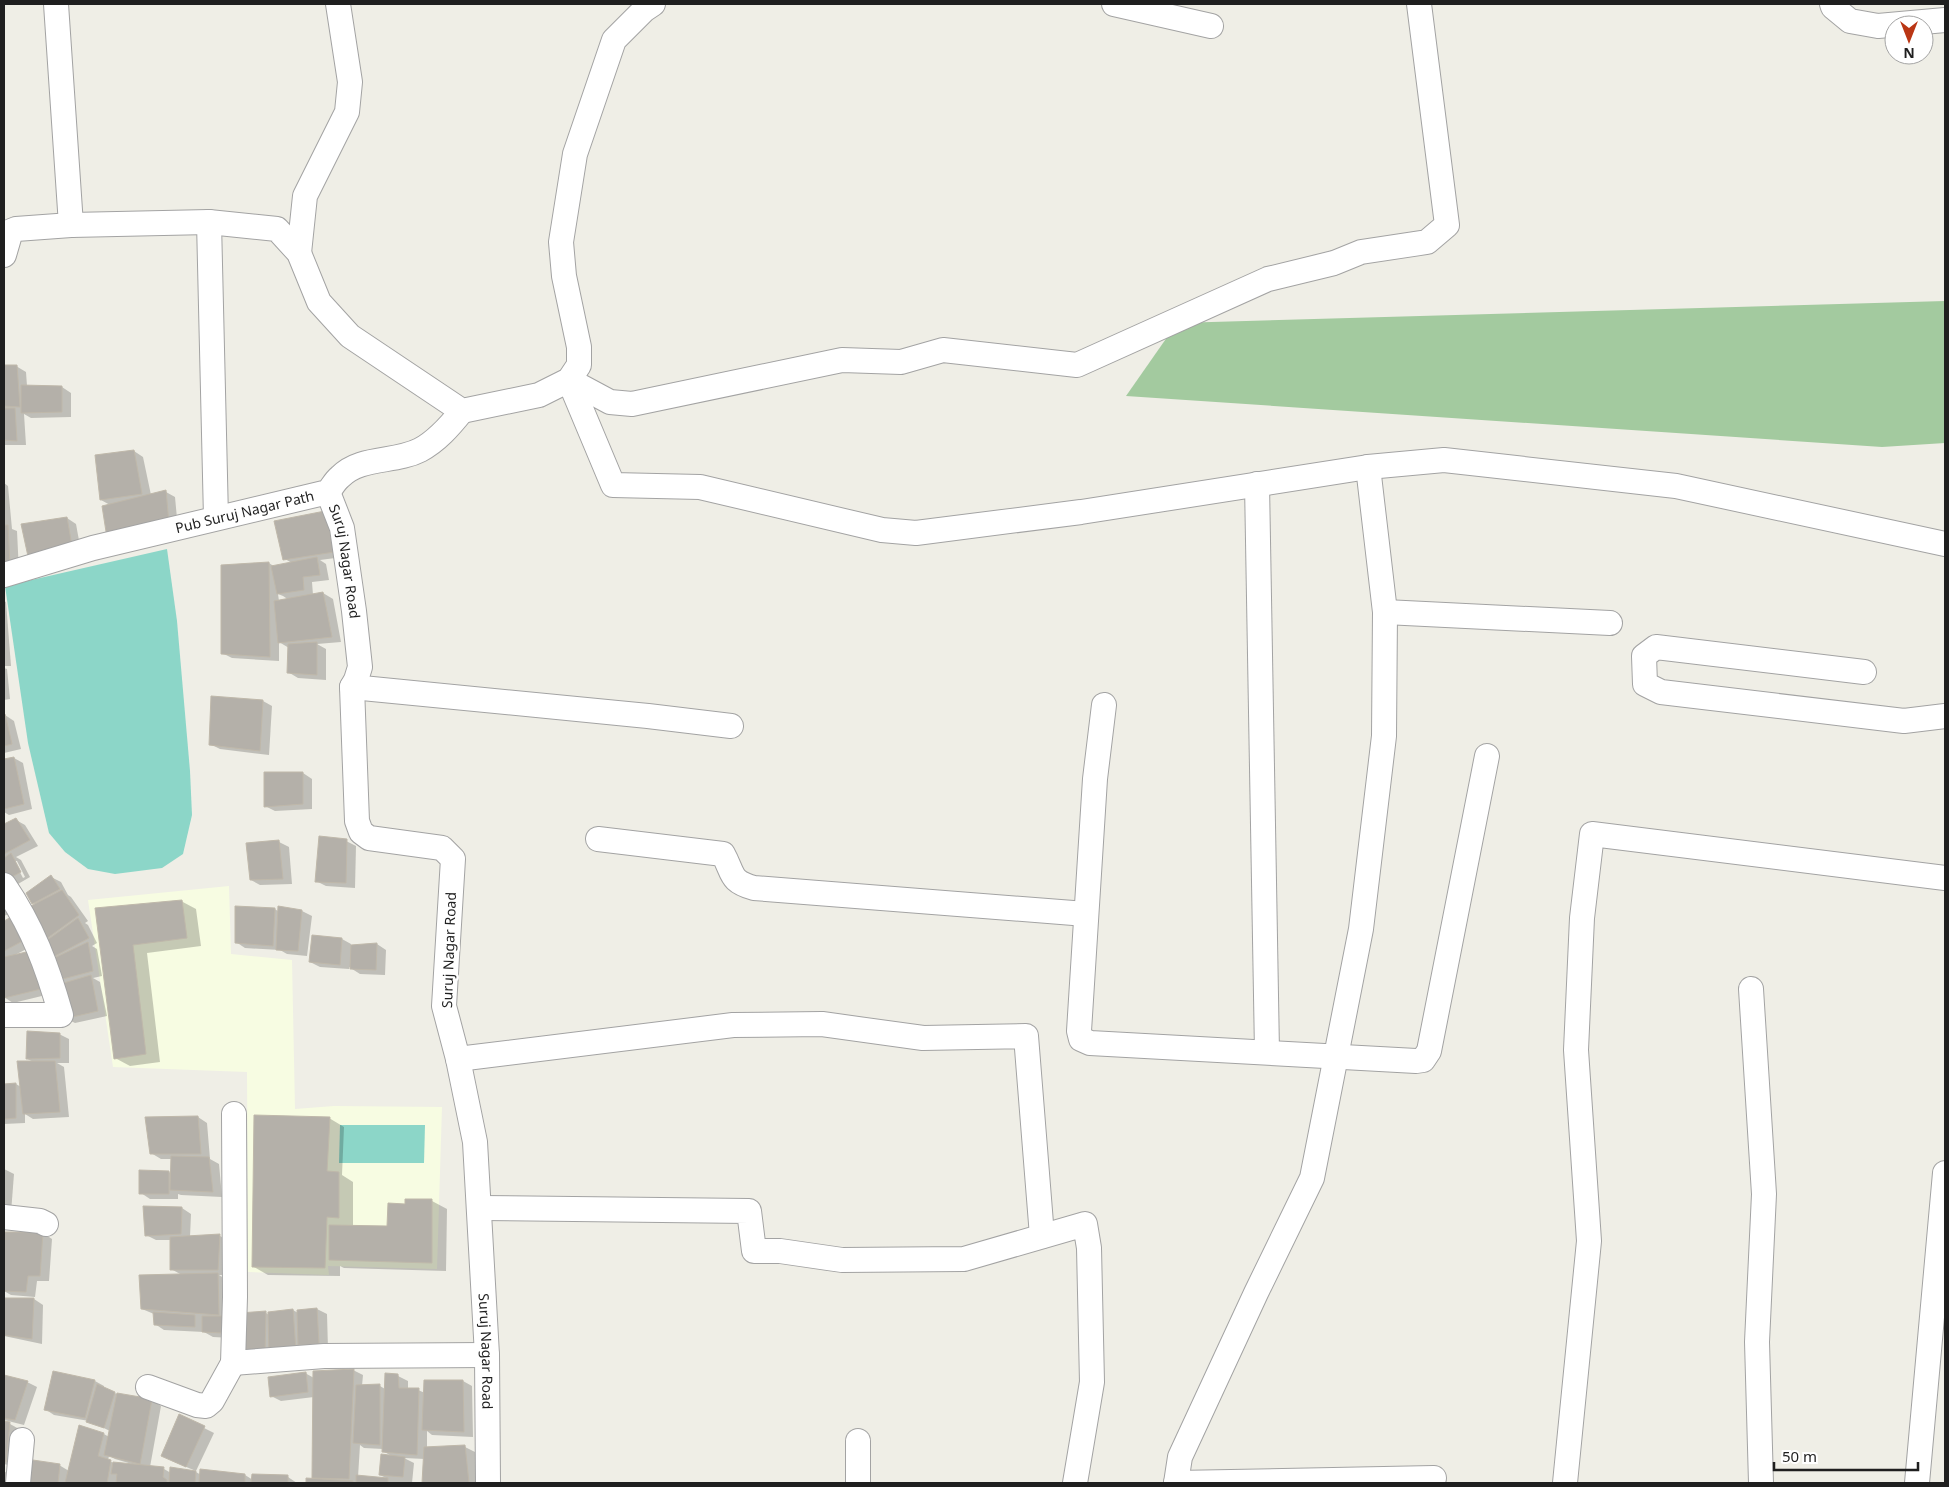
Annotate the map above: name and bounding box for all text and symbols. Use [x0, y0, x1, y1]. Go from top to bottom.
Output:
north arrow [1884, 15, 1934, 65]
text: N [1903, 44, 1915, 63]
street label: Pub Suruj Nagar Path [173, 486, 316, 537]
street label: Suruj Nagar Road [325, 501, 365, 620]
street label: Suruj Nagar Road [437, 892, 460, 1008]
street label: Suruj Nagar Road [475, 1293, 497, 1409]
scale bar [1774, 1440, 1918, 1472]
text: 50 m [1782, 1446, 1817, 1466]

